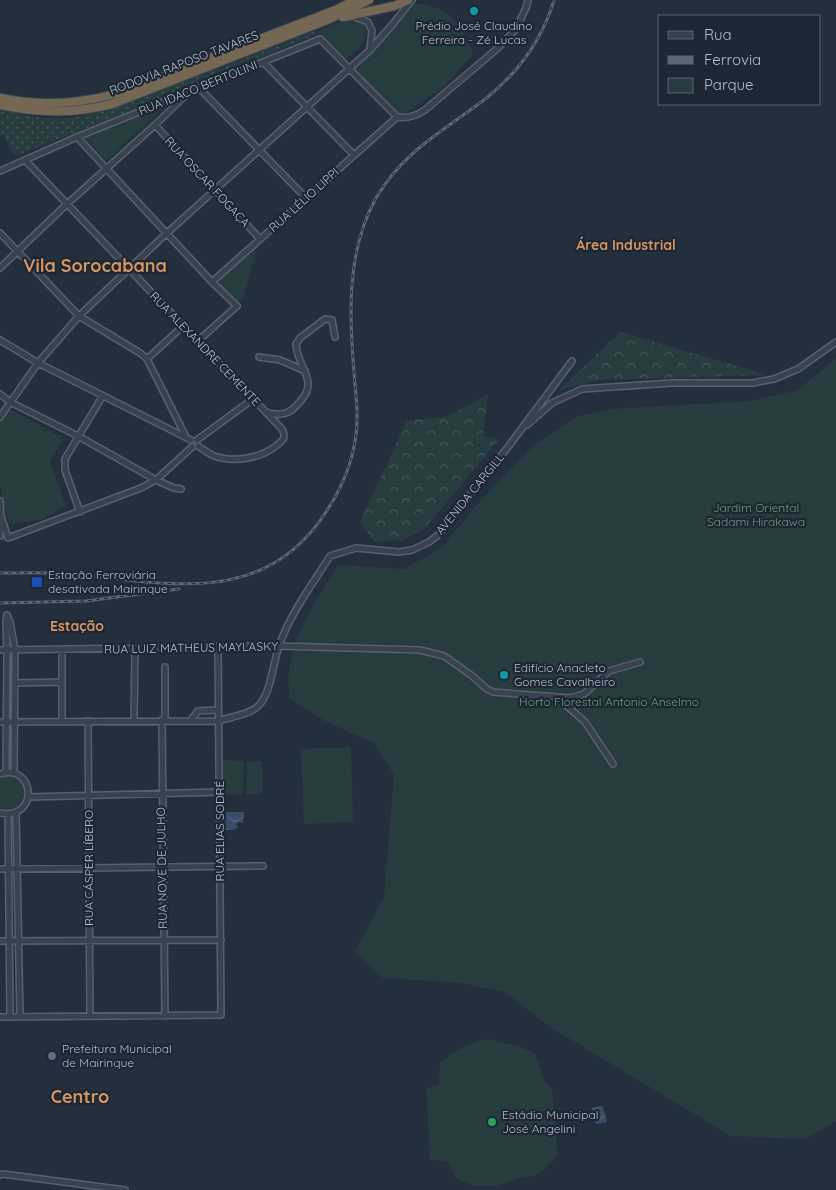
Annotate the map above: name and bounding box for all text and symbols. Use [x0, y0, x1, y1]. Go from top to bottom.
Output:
marker: Prédio José Claudino Ferreira - Zé Lucas [468, 5, 480, 17]
legend [658, 15, 821, 105]
place label: Prédio José Claudino Ferreira - Zé Lucas [415, 18, 533, 47]
text: Rua [704, 25, 732, 44]
street label: RODOVIA RAPOSO TAVARES [107, 27, 261, 98]
text: Ferrovia [704, 50, 761, 69]
street label: RUA IDACO BERTOLINI [136, 57, 259, 118]
text: Parque [704, 75, 754, 94]
street label: RUA OSCAR FOGAÇA [162, 133, 253, 230]
street label: RUA LÉLIO LIPPI [266, 164, 342, 235]
district label: Área Industrial [576, 236, 676, 254]
district label: Vila Sorocabana [23, 254, 167, 277]
street label: RUA ALEXANDRE CEMENTE [147, 288, 264, 409]
street label: AVENIDA CARGILL [432, 449, 507, 537]
park label: Jardim Oriental Sadami Hirakawa [707, 500, 805, 529]
place label: Estação Ferroviária desativada Mairinque [48, 567, 168, 596]
marker: Estação Ferroviária desativada Mairinque [30, 575, 44, 589]
district label: Estação [50, 617, 104, 635]
street label: RUA LUIZ MATHEUS MAYLASKY [104, 638, 279, 657]
place label: Edifício Anacleto Gomes Cavalheiro [514, 660, 615, 689]
marker: Edifício Anacleto Gomes Cavalheiro [498, 669, 510, 681]
park label: Horto Florestal Antonio Anselmo [519, 694, 699, 709]
street label: RUA ELIAS SODRÉ [212, 780, 227, 881]
street label: RUA NOVE DE JULHO [153, 807, 170, 929]
street label: RUA CÁSPER LÍBERO [81, 810, 96, 926]
place label: Prefeitura Municipal de Mairinque [62, 1041, 172, 1070]
marker: Prefeitura Municipal de Mairinque [46, 1050, 58, 1062]
district label: Centro [51, 1085, 109, 1108]
place label: Estádio Municipal José Angelini [502, 1107, 599, 1136]
marker: Estádio Municipal José Angelini [486, 1116, 498, 1128]

